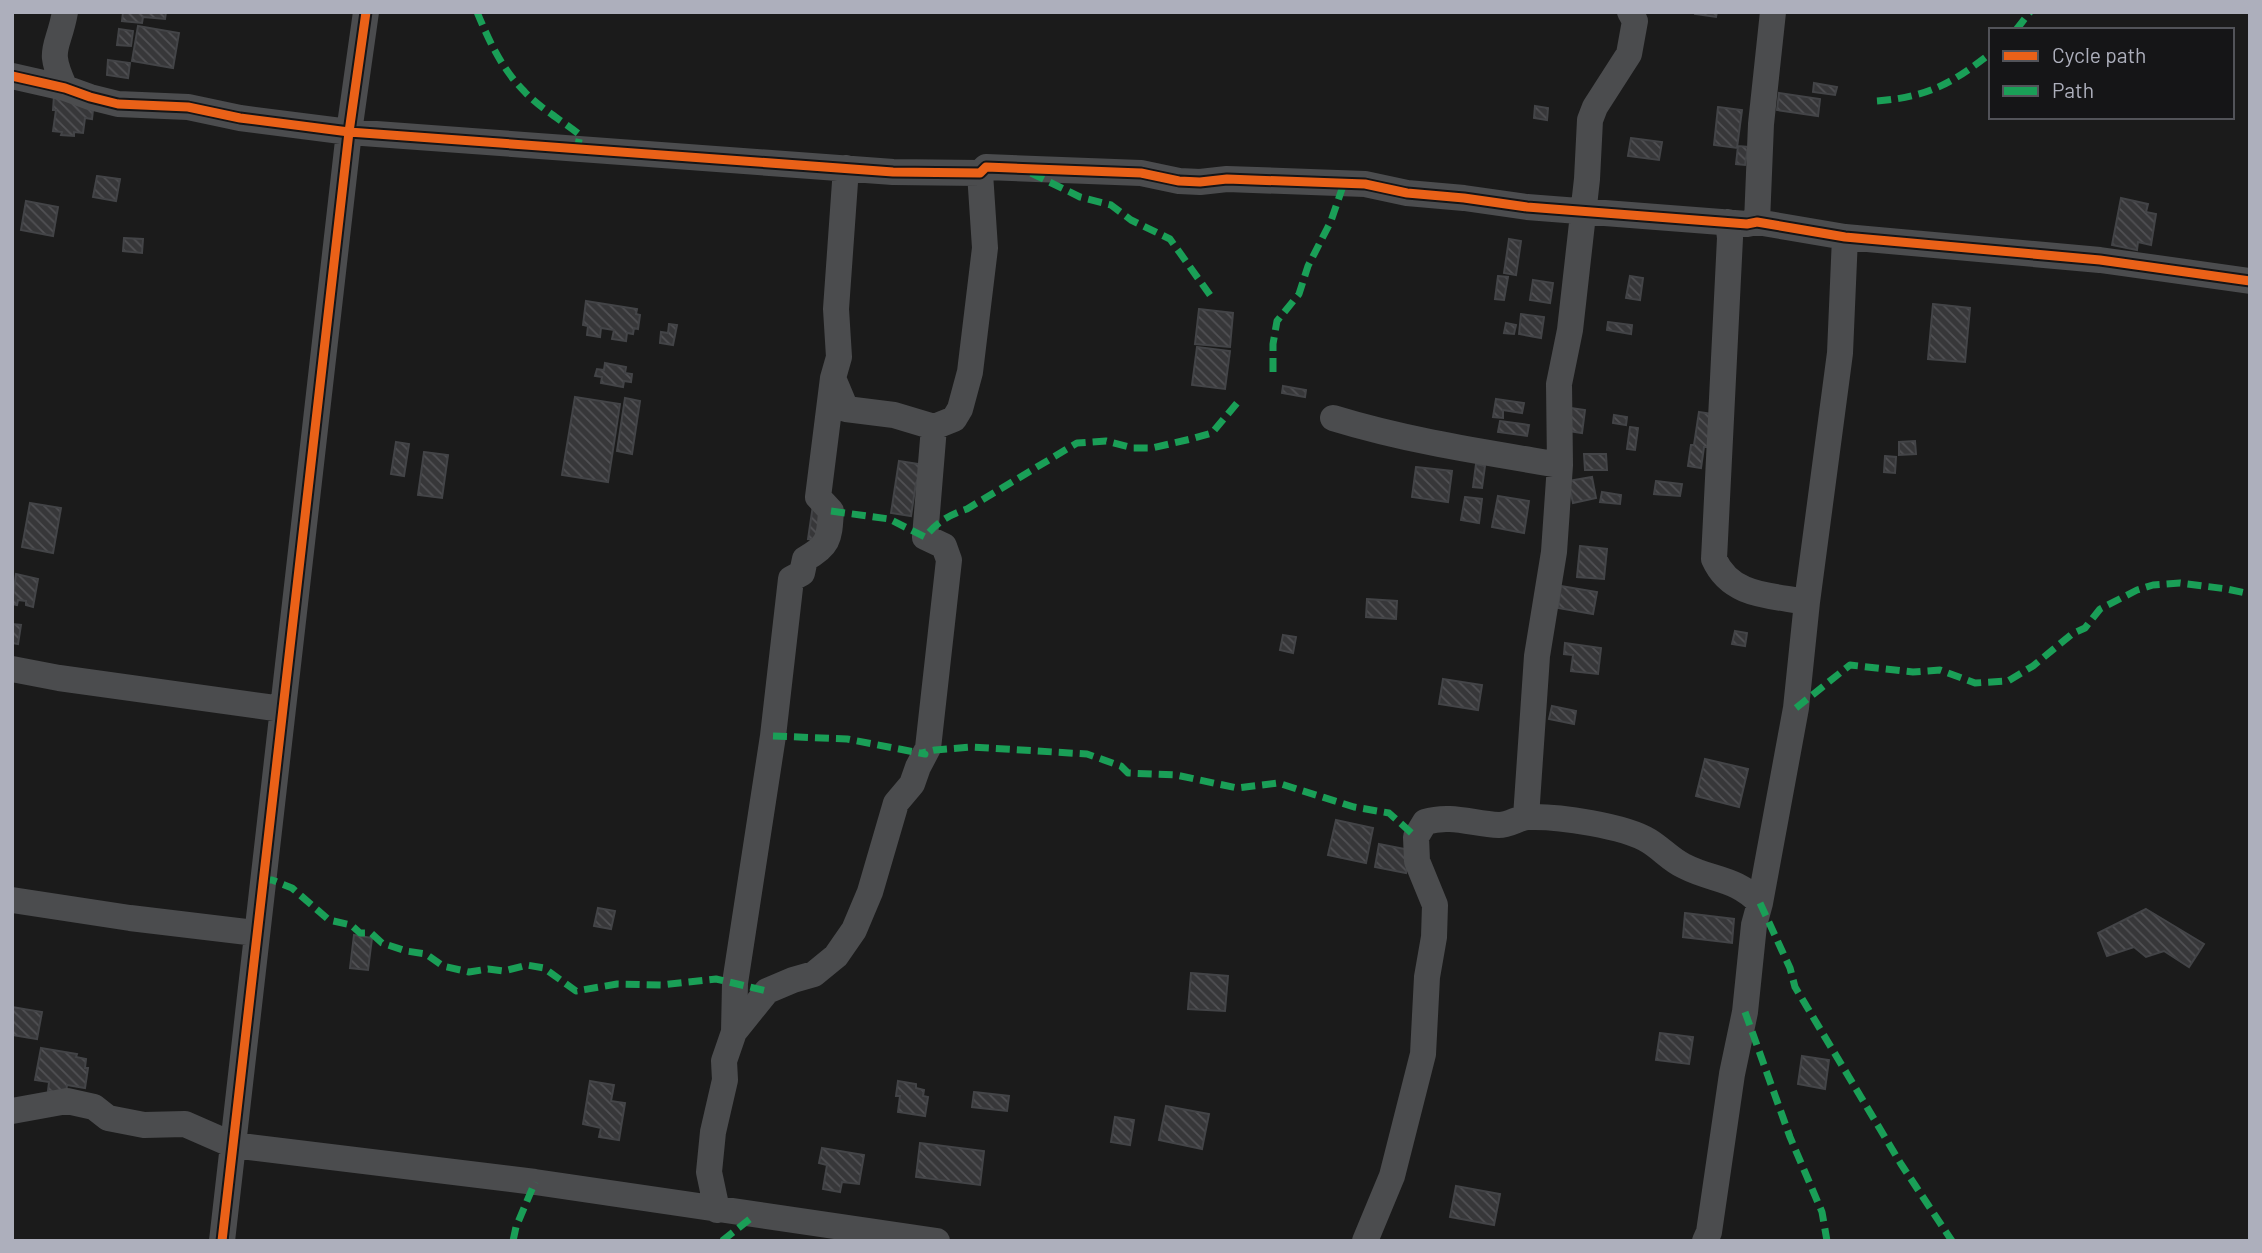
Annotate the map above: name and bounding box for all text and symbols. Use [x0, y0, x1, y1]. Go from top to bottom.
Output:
legend [1989, 28, 2234, 119]
text: Cycle path [2052, 42, 2146, 67]
text: Path [2052, 77, 2094, 102]

